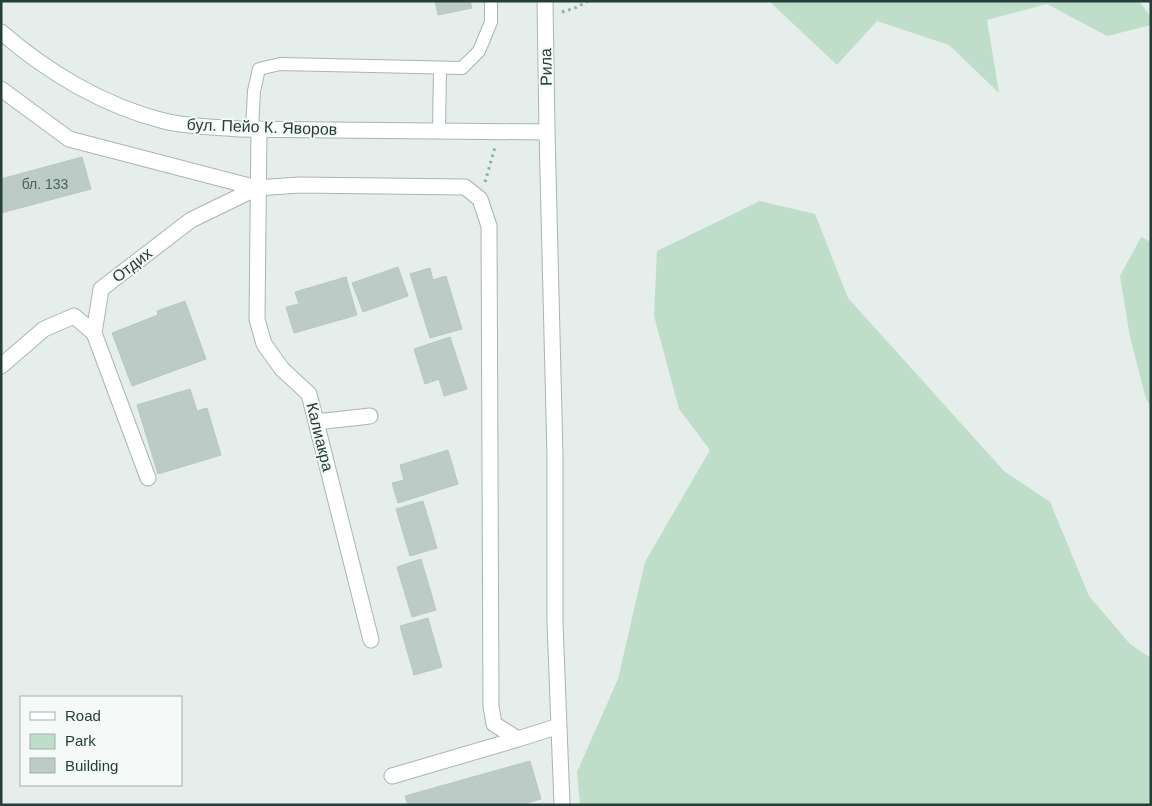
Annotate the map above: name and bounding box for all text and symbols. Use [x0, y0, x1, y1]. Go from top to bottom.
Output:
street label: Рила [537, 48, 555, 86]
street label: бул. Пейо К. Яворов [186, 116, 338, 138]
house number: бл. 133 [22, 176, 69, 192]
street label: Отдих [109, 244, 155, 286]
street label: Калиакра [303, 401, 337, 473]
legend [20, 696, 182, 786]
text: Road [65, 707, 101, 724]
text: Park [65, 732, 96, 749]
text: Building [65, 757, 118, 774]

